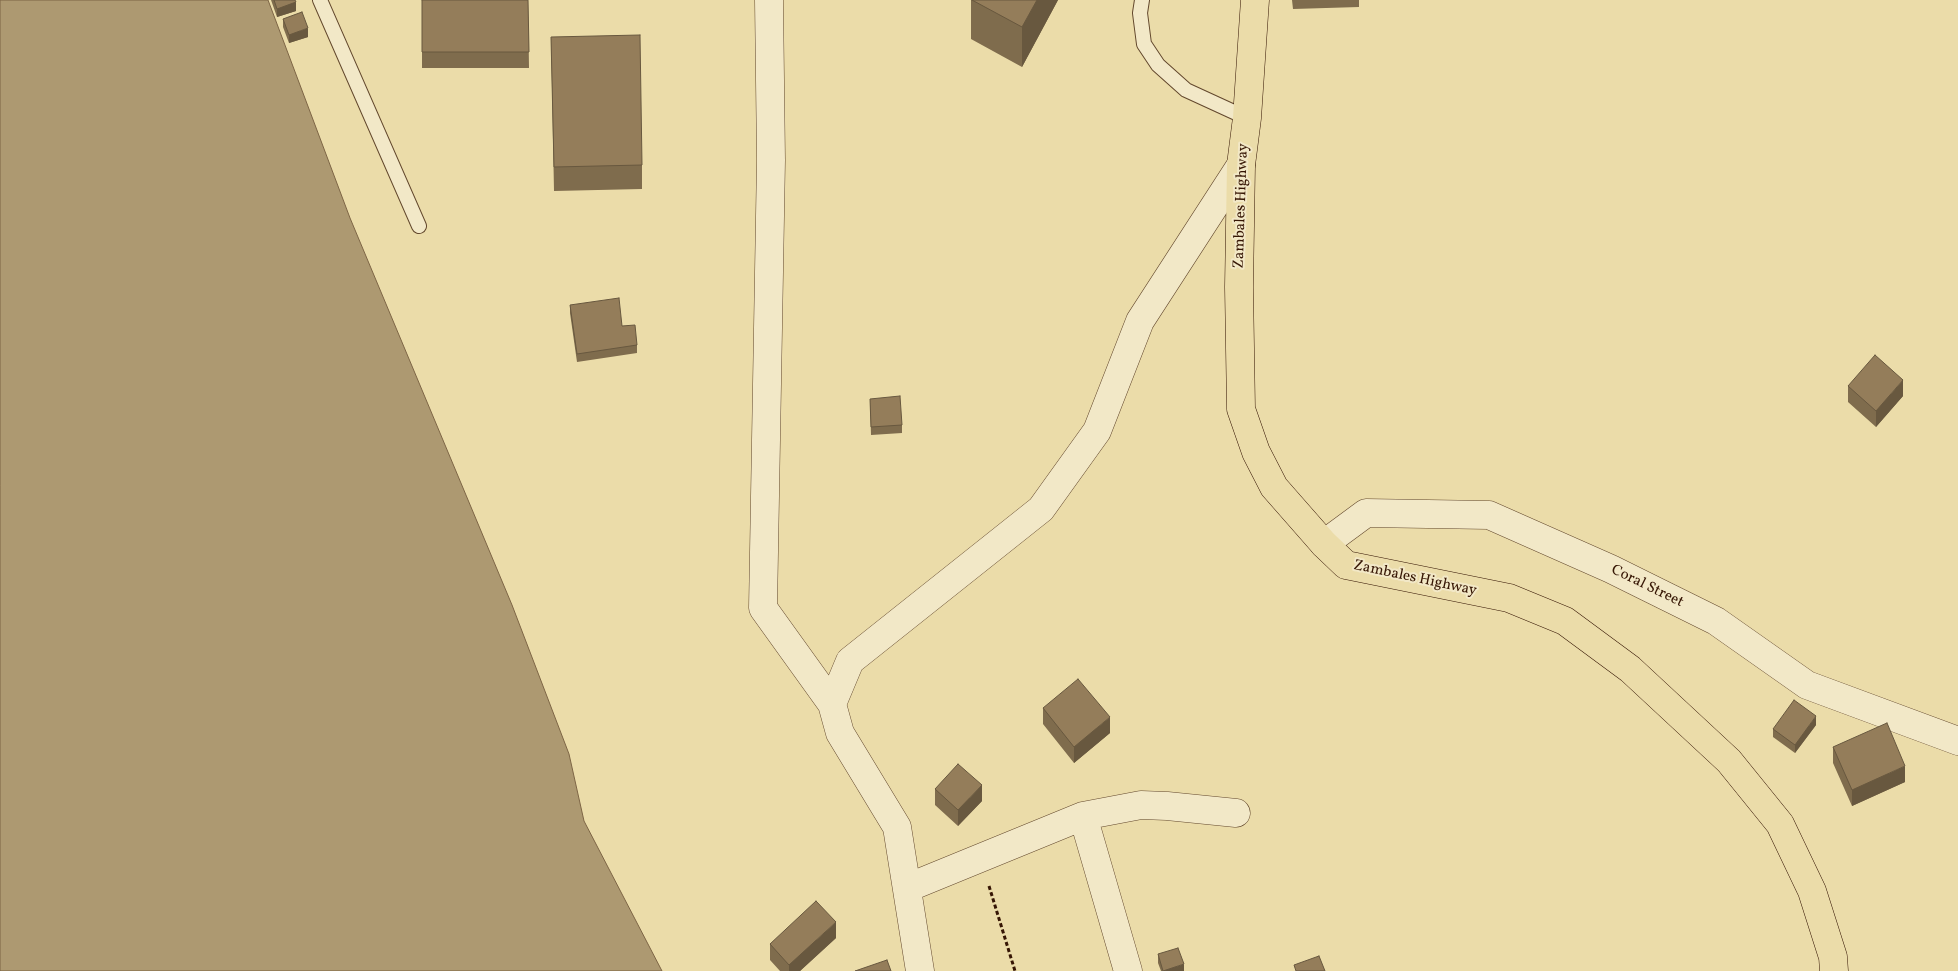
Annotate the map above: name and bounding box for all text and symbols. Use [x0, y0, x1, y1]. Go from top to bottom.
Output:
street label: Zambales Highway [1231, 143, 1253, 269]
street label: Zambales Highway [1352, 557, 1478, 601]
street label: Coral Street [1608, 562, 1686, 612]

